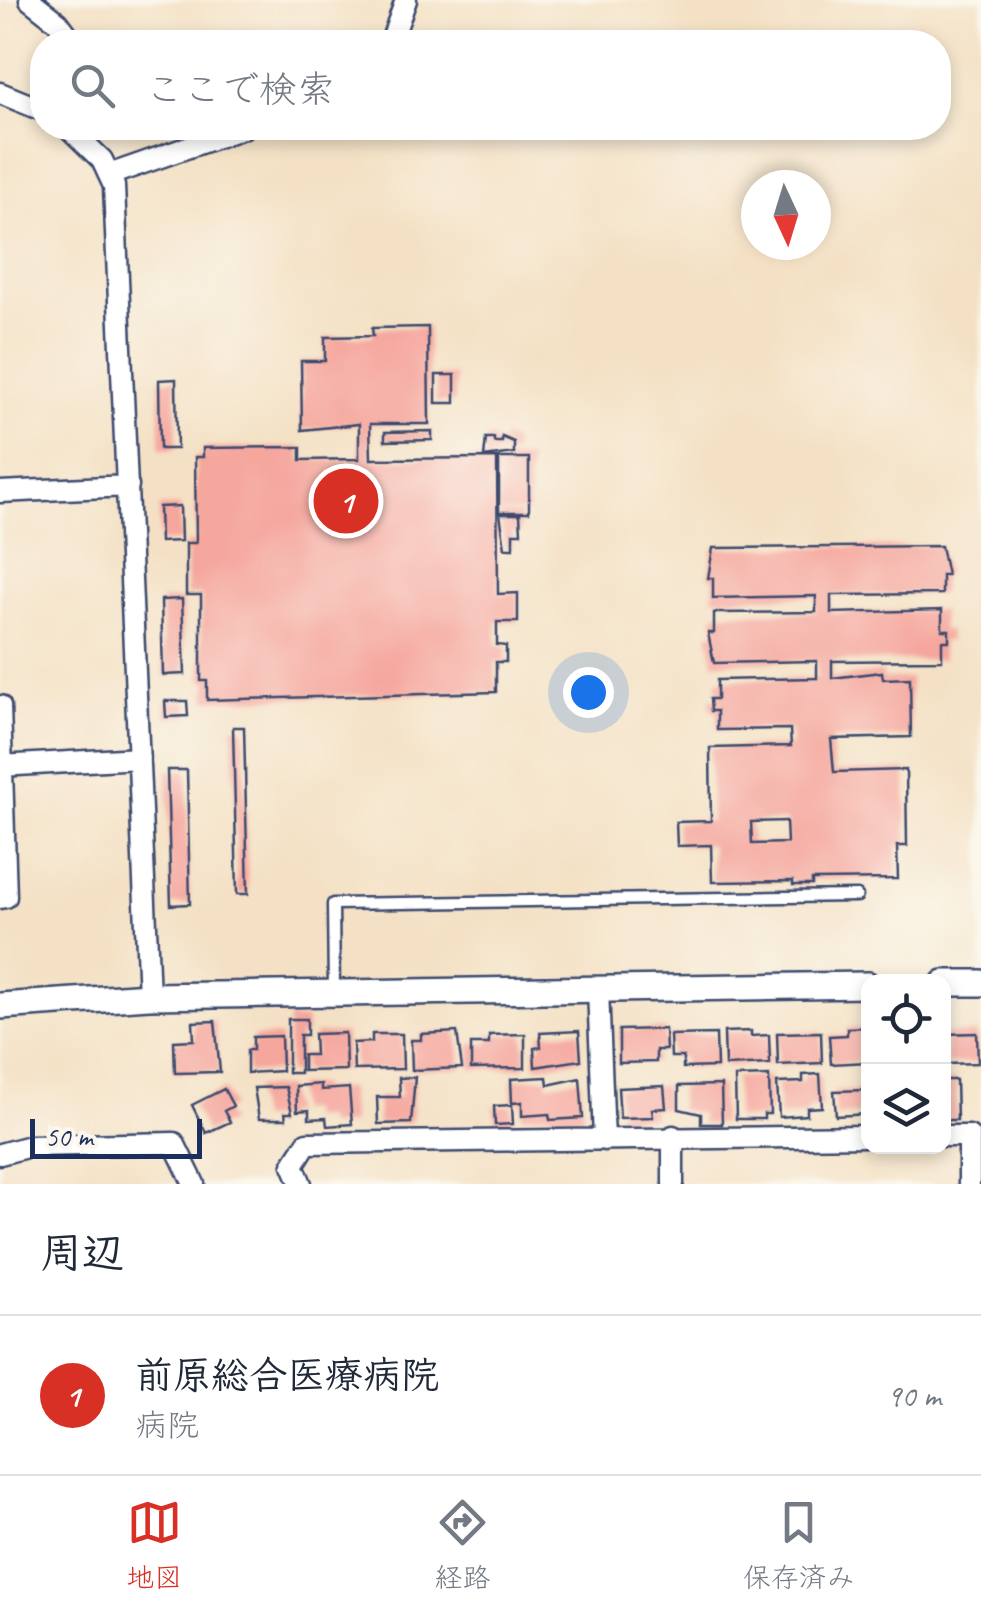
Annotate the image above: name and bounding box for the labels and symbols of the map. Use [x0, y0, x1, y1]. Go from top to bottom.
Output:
north arrow [741, 170, 831, 260]
pin: 1 [314, 464, 378, 538]
your location [563, 667, 614, 718]
scale bar [30, 1114, 202, 1158]

